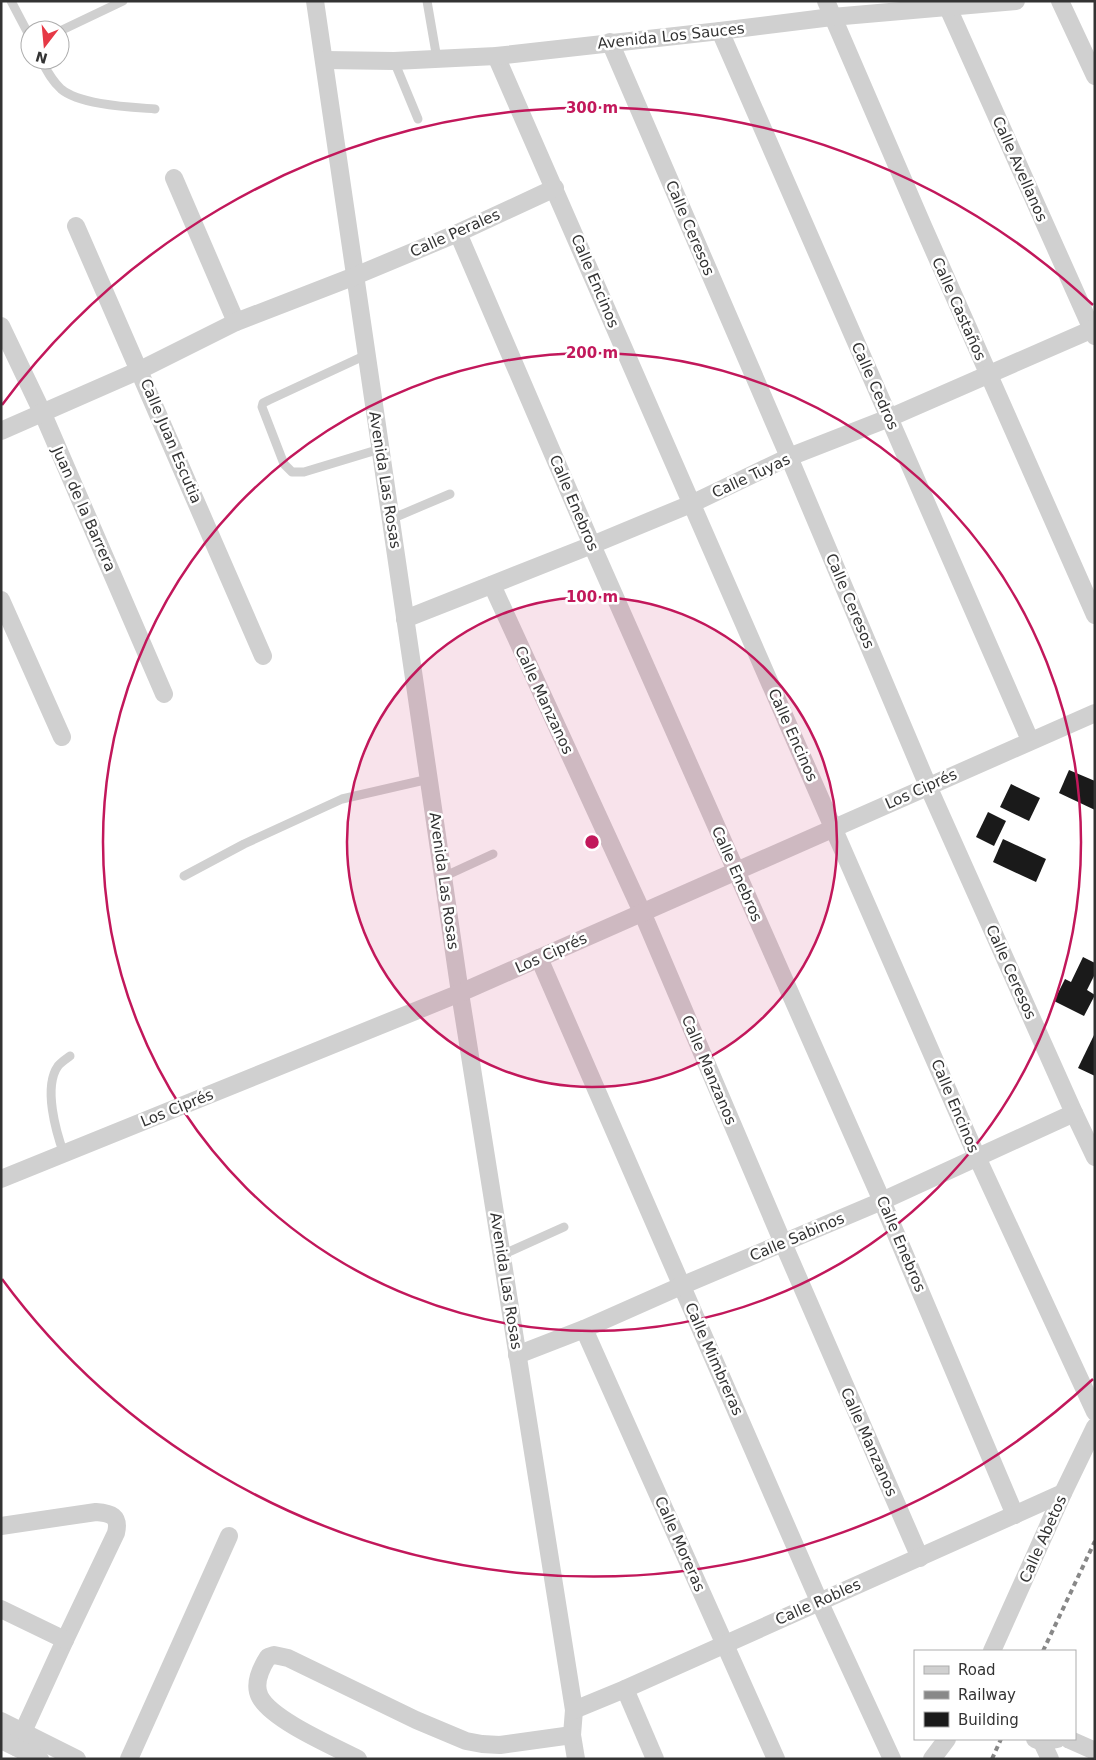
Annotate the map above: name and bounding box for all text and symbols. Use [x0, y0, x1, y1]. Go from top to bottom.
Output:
street label: Avenida Los Sauces [596, 19, 746, 53]
north arrow [20, 20, 70, 70]
text: N [34, 48, 49, 67]
text: 300 m [566, 99, 618, 117]
street label: Calle Avellanos [989, 113, 1051, 225]
street label: Calle Ceresos [662, 178, 718, 278]
street label: Calle Perales [407, 205, 503, 261]
street label: Calle Encinos [567, 232, 623, 331]
street label: Calle Castaños [928, 255, 990, 364]
street label: Calle Cedros [848, 339, 902, 433]
text: 200 m [566, 344, 618, 362]
street label: Calle Juan Escutia [137, 376, 205, 506]
street label: Avenida Las Rosas [365, 410, 405, 550]
street label: Juan de la Barrera [48, 443, 120, 574]
street label: Calle Tuyas [709, 450, 793, 502]
street label: Calle Enebros [546, 452, 602, 554]
street label: Calle Ceresos [822, 551, 878, 651]
text: 100 m [566, 588, 618, 606]
street label: Calle Manzanos [511, 643, 577, 757]
street label: Calle Encinos [764, 686, 822, 784]
street label: Los Ciprés [882, 765, 960, 813]
street label: Avenida Las Rosas [425, 811, 463, 951]
street label: Calle Enebros [708, 823, 766, 925]
centre of rings [583, 833, 601, 851]
street label: Calle Ceresos [982, 922, 1040, 1022]
street label: Los Ciprés [512, 929, 590, 977]
street label: Calle Manzanos [678, 1013, 740, 1128]
street label: Calle Encinos [927, 1057, 983, 1156]
street label: Los Ciprés [138, 1085, 216, 1131]
street label: Calle Enebros [873, 1193, 929, 1295]
street label: Calle Sabinos [747, 1209, 847, 1265]
street label: Avenida Las Rosas [486, 1211, 526, 1351]
street label: Calle Mimbreras [681, 1300, 747, 1418]
street label: Calle Manzanos [837, 1385, 901, 1499]
street label: Calle Abetos [1016, 1492, 1070, 1586]
street label: Calle Moreras [651, 1494, 709, 1595]
street label: Calle Robles [772, 1575, 864, 1629]
legend [914, 1650, 1076, 1740]
text: Road [958, 1661, 996, 1679]
text: Railway [958, 1686, 1016, 1704]
text: Building [958, 1711, 1019, 1729]

